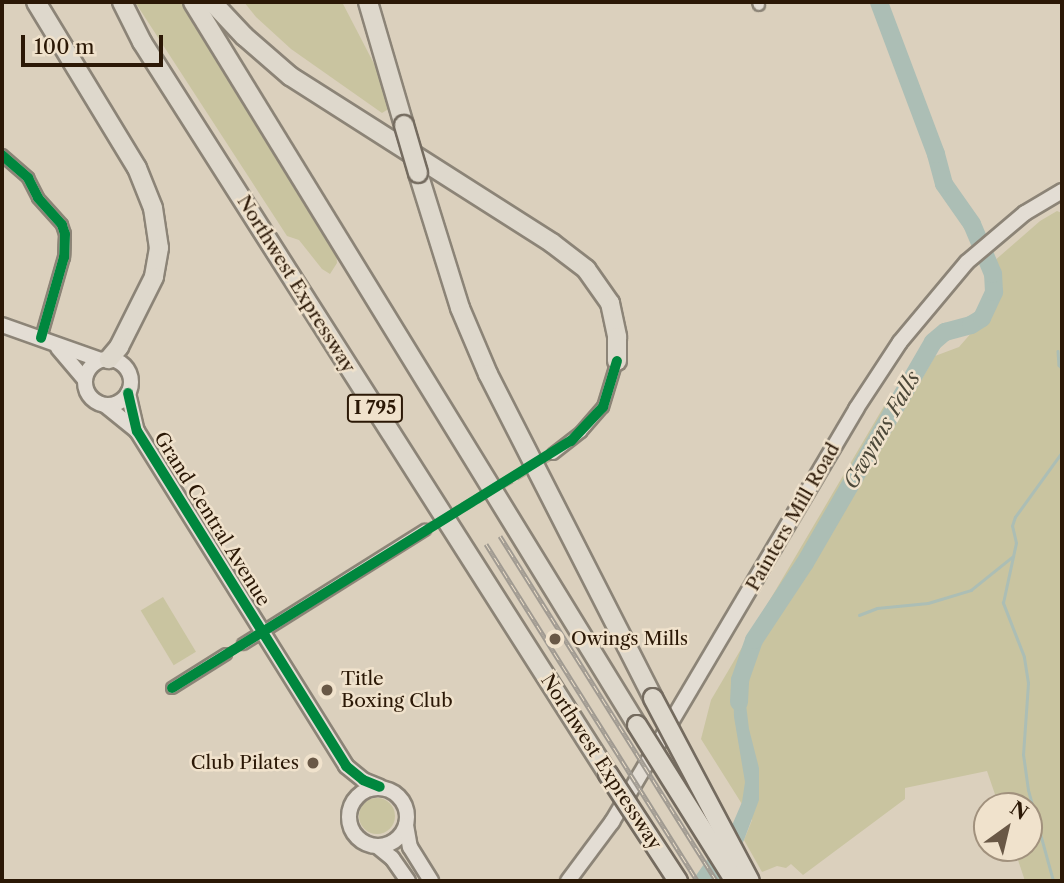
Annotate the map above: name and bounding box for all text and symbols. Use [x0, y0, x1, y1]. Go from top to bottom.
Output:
scale bar [24, 21, 166, 65]
text: 100 m [34, 34, 95, 59]
street label: Northwest Expressway [232, 191, 360, 377]
water label: Gwynns Falls [838, 367, 926, 493]
road number: I 795 [345, 394, 405, 422]
street label: Grand Central Avenue [149, 427, 275, 611]
street label: Painters Mill Road [741, 439, 845, 595]
place label: Owings Mills [571, 628, 688, 650]
marker: Owings Mills [545, 629, 565, 649]
place label: Title Boxing Club [341, 668, 453, 712]
street label: Northwest Expressway [536, 670, 666, 854]
marker: Title Boxing Club [319, 682, 335, 698]
place label: Club Pilates [191, 752, 299, 774]
marker: Club Pilates [305, 755, 321, 771]
north arrow [973, 792, 1043, 862]
text: N [1006, 797, 1032, 825]

